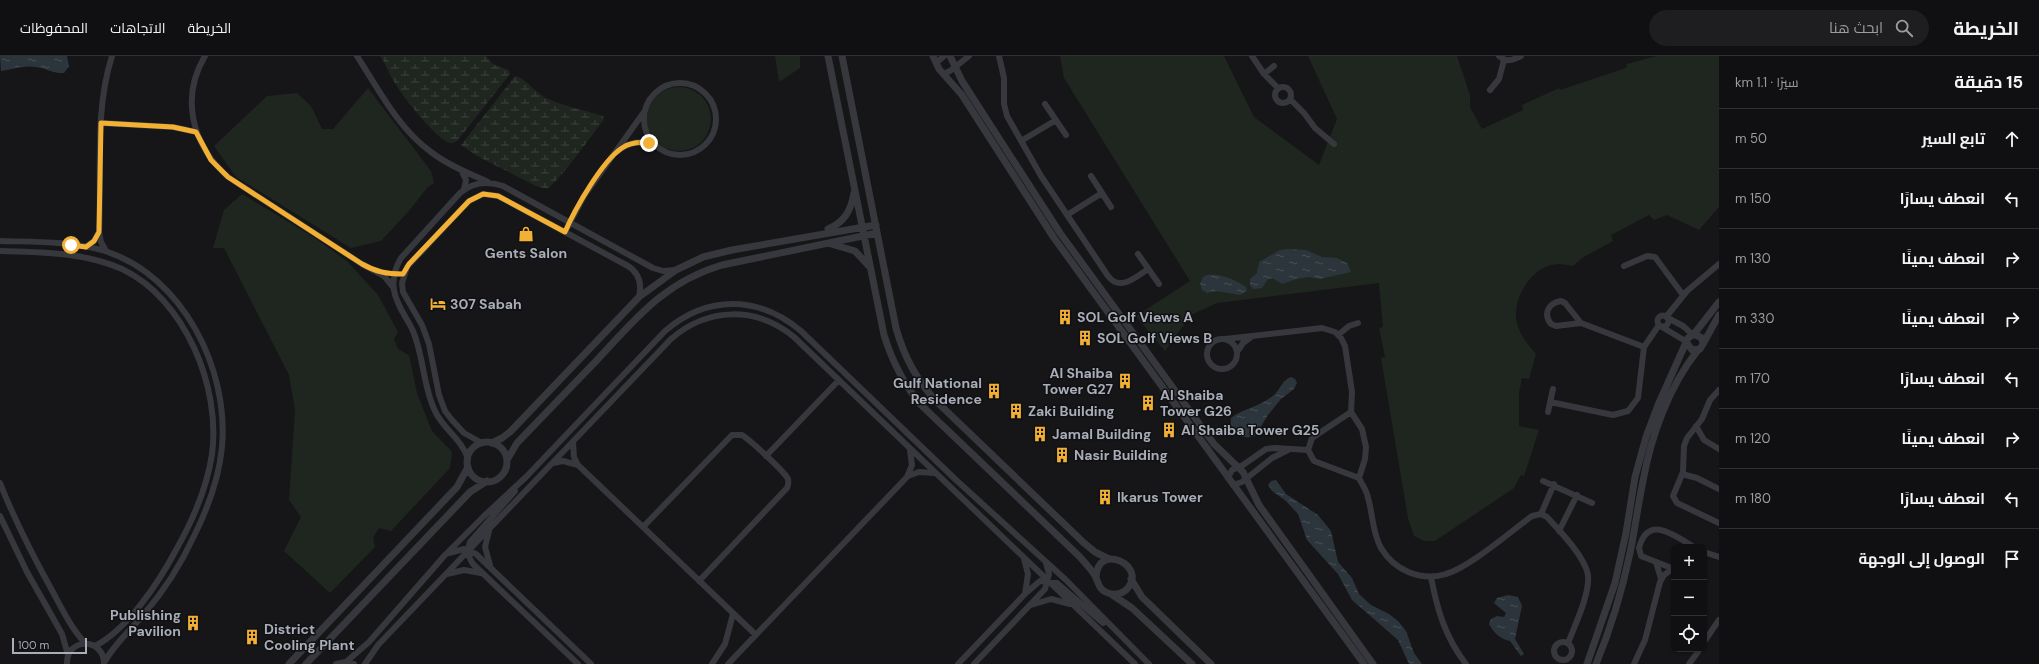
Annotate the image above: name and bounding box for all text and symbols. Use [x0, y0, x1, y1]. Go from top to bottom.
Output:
search box [1649, 10, 1929, 46]
text: الخريطة [1953, 16, 2019, 41]
icon: search [1893, 17, 1915, 39]
text: ابحث هنا [1829, 18, 1883, 38]
text: المحفوظات [20, 19, 88, 37]
text: الاتجاهات [110, 19, 166, 37]
text: الخريطة [188, 19, 231, 37]
text: 15 دقيقة [1954, 71, 2023, 93]
text: سيرًا · 1.1 km [1735, 74, 1798, 91]
icon: ahead [2001, 128, 2023, 150]
text: تابع السير [1922, 129, 1985, 149]
text: 50 m [1735, 130, 1767, 147]
route end [640, 134, 658, 152]
icon: left [2001, 188, 2023, 210]
text: انعطف يسارًا [1900, 189, 1985, 209]
text: 150 m [1735, 190, 1771, 207]
shop icon: Gents Salon [517, 225, 535, 243]
route start [62, 236, 80, 254]
place label: Gents Salon [485, 244, 567, 262]
icon: right [2001, 248, 2023, 270]
text: انعطف يمينًا [1902, 249, 1985, 269]
text: 130 m [1735, 250, 1771, 267]
hotel icon: 307 Sabah [429, 295, 447, 313]
place label: 307 Sabah [450, 295, 522, 313]
building icon: SOL Golf Views A [1056, 308, 1074, 326]
place label: SOL Golf Views A [1077, 308, 1193, 326]
icon: right [2001, 308, 2023, 330]
text: انعطف يمينًا [1902, 309, 1985, 329]
text: 330 m [1735, 310, 1774, 327]
building icon: SOL Golf Views B [1076, 329, 1094, 347]
place label: SOL Golf Views B [1097, 329, 1212, 347]
place label: Al Shaiba Tower G27 [1043, 364, 1113, 398]
icon: left [2001, 368, 2023, 390]
text: انعطف يسارًا [1900, 369, 1985, 389]
text: 170 m [1735, 370, 1770, 387]
building icon: Al Shaiba Tower G27 [1116, 372, 1134, 390]
place label: Gulf National Residence [893, 374, 982, 408]
building icon: Gulf National Residence [985, 382, 1003, 400]
place label: Al Shaiba Tower G26 [1160, 386, 1232, 420]
building icon: Al Shaiba Tower G26 [1139, 394, 1157, 412]
building icon: Zaki Building [1007, 402, 1025, 420]
place label: Zaki Building [1028, 402, 1115, 420]
building icon: Al Shaiba Tower G25 [1160, 421, 1178, 439]
place label: Al Shaiba Tower G25 [1181, 421, 1320, 439]
building icon: Jamal Building [1031, 425, 1049, 443]
place label: Jamal Building [1052, 425, 1151, 443]
icon: right [2001, 428, 2023, 450]
text: انعطف يمينًا [1902, 429, 1985, 449]
text: 120 m [1735, 430, 1770, 447]
building icon: Nasir Building [1053, 446, 1071, 464]
place label: Nasir Building [1074, 446, 1168, 464]
building icon: Ikarus Tower [1096, 488, 1114, 506]
place label: Ikarus Tower [1117, 488, 1203, 506]
icon: left [2001, 488, 2023, 510]
text: انعطف يسارًا [1900, 489, 1985, 509]
text: 180 m [1735, 490, 1771, 507]
map controls [1671, 544, 1707, 652]
button: + [1671, 544, 1707, 580]
icon: arrive [2001, 548, 2023, 570]
text: الوصول إلى الوجهة [1858, 549, 1985, 569]
button: − [1671, 580, 1707, 616]
place label: Publishing Pavilion [110, 606, 181, 640]
building icon: Publishing Pavilion [184, 614, 202, 632]
button: locate [1671, 616, 1707, 652]
place label: District Cooling Plant [264, 620, 355, 654]
building icon: District Cooling Plant [243, 628, 261, 646]
scale bar [12, 636, 87, 655]
text: 100 m [18, 638, 49, 652]

